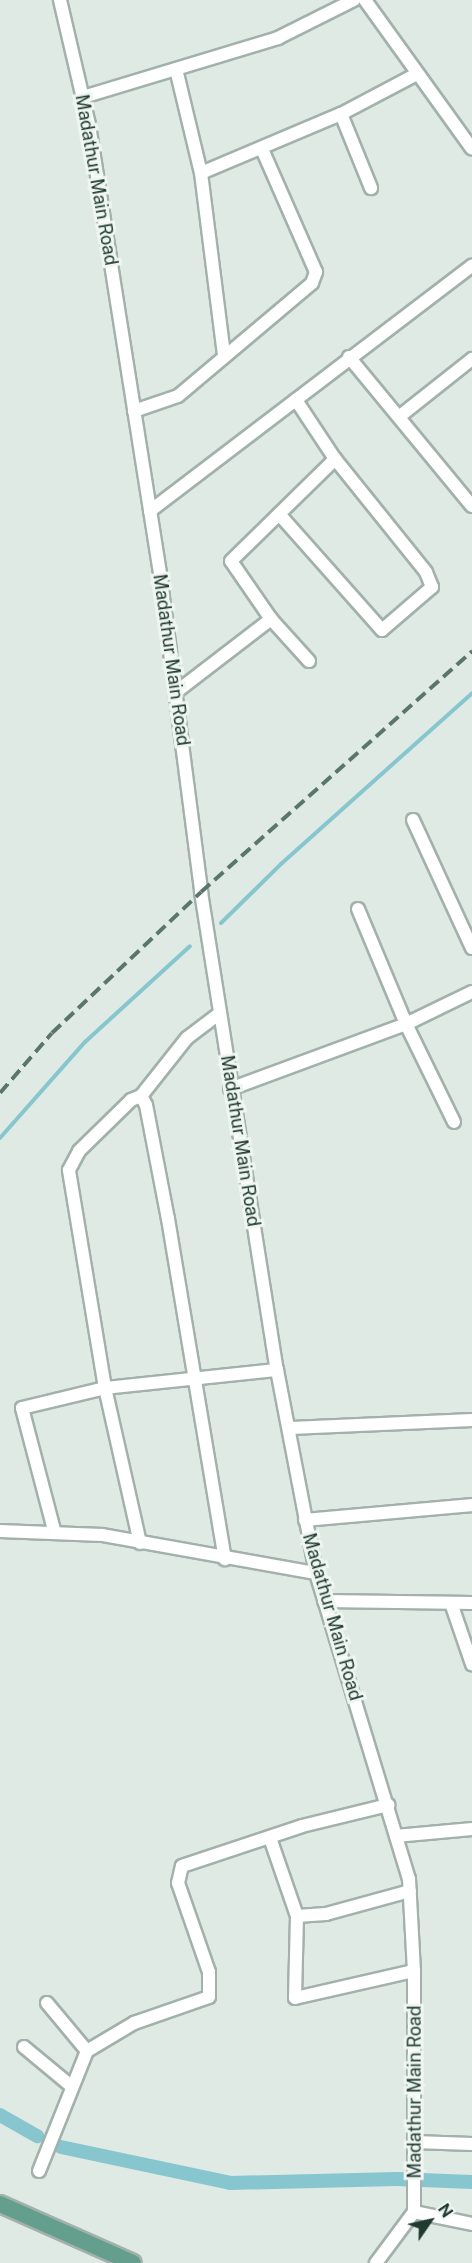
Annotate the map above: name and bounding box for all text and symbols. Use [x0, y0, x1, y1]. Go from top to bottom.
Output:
street label: Madathur Main Road [70, 93, 122, 267]
street label: Madathur Main Road [148, 573, 194, 747]
street label: Madathur Main Road [216, 1054, 264, 1228]
street label: Madathur Main Road [298, 1531, 366, 1703]
street label: Madathur Main Road [404, 2005, 426, 2179]
north arrow [400, 2191, 460, 2251]
text: N [434, 2200, 457, 2221]

